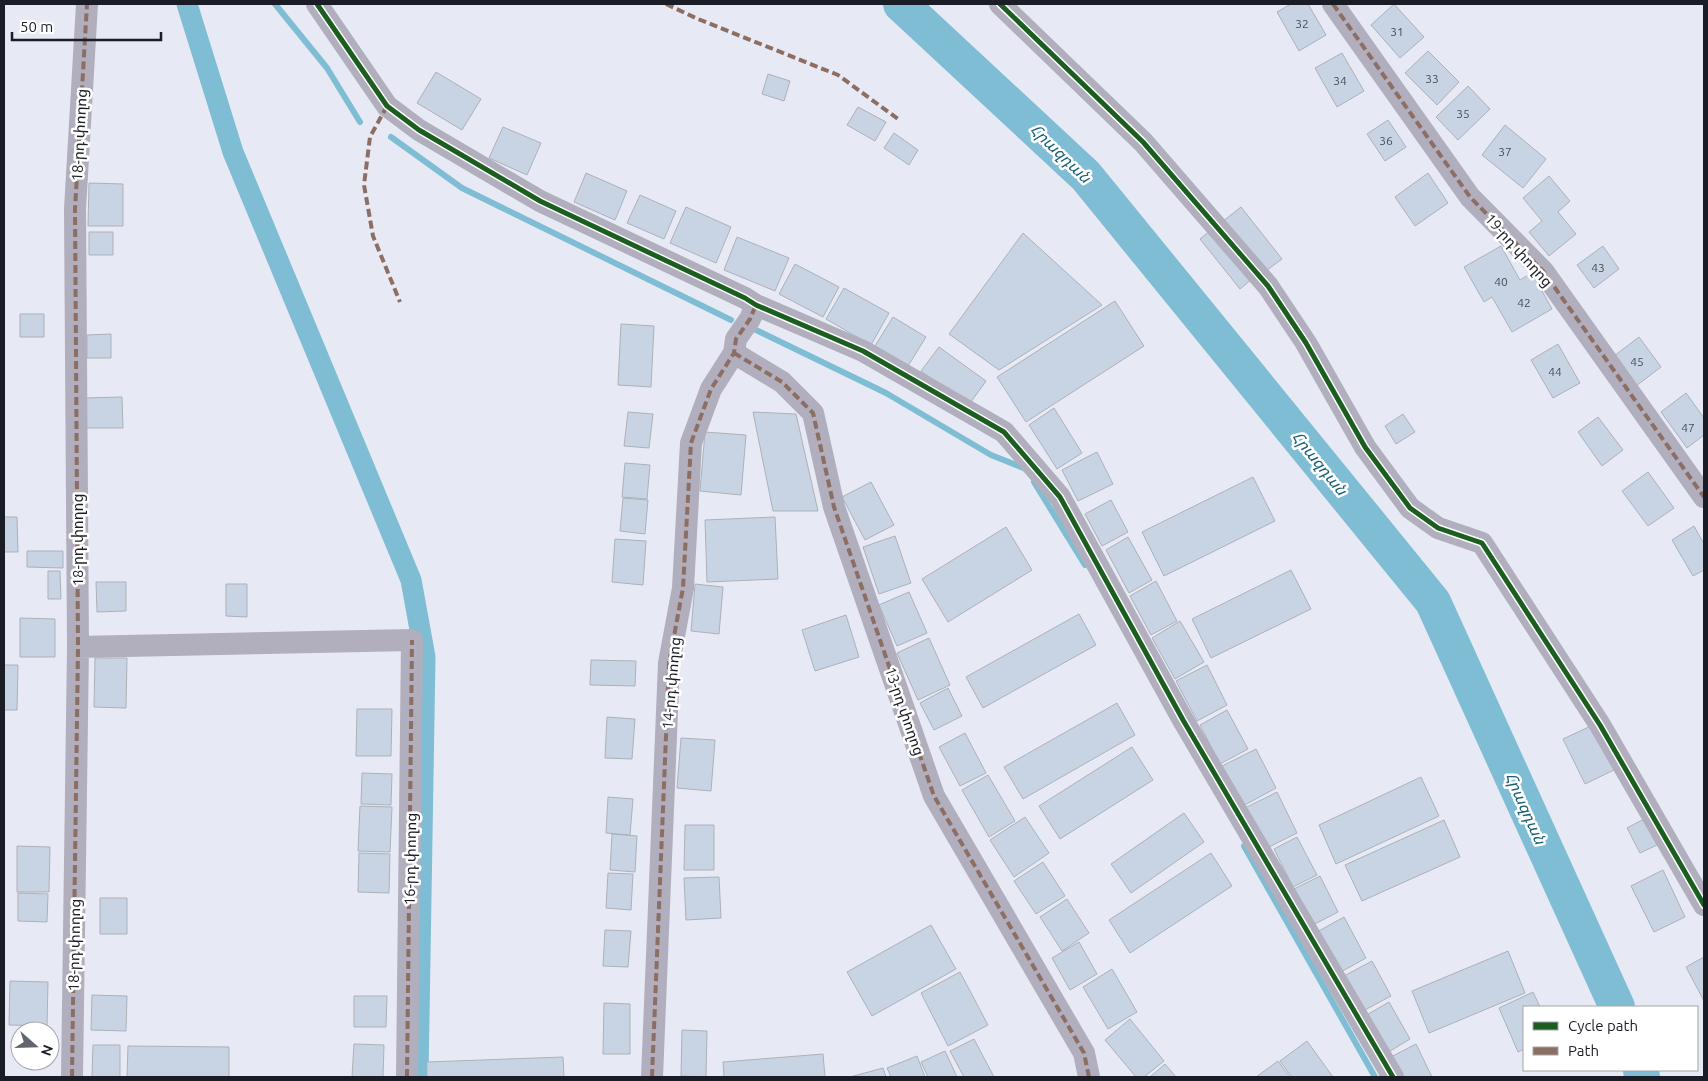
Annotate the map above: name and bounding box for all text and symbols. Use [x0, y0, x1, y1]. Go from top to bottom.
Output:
scale bar [12, 10, 161, 42]
house number: 32 [1295, 17, 1309, 30]
text: 50 m [20, 18, 53, 35]
house number: 31 [1390, 25, 1404, 38]
house number: 33 [1425, 72, 1439, 85]
house number: 34 [1333, 74, 1347, 87]
street label: 18-րդ փողոց [68, 88, 91, 182]
house number: 35 [1456, 107, 1470, 120]
water label: Հրազդան [1027, 120, 1096, 188]
house number: 36 [1379, 134, 1393, 147]
house number: 37 [1498, 145, 1512, 158]
street label: 19-րդ փողոց [1481, 210, 1556, 291]
house number: 43 [1591, 261, 1605, 274]
house number: 40 [1494, 275, 1508, 288]
house number: 42 [1517, 296, 1531, 309]
house number: 45 [1630, 355, 1644, 368]
house number: 44 [1548, 365, 1562, 378]
house number: 47 [1681, 421, 1695, 434]
water label: Հրազդան [1288, 428, 1352, 500]
street label: 18-րդ փողոց [69, 494, 87, 586]
street label: 14-րդ փողոց [658, 636, 685, 730]
street label: 13-րդ փողոց [881, 664, 928, 758]
water label: Հրազդան [1501, 769, 1550, 848]
street label: 16-րդ փողոց [401, 812, 420, 906]
street label: 18-րդ փողոց [65, 898, 84, 992]
legend [1523, 1006, 1698, 1071]
text: Cycle path [1568, 1017, 1638, 1034]
north arrow [10, 1021, 60, 1071]
text: Path [1568, 1042, 1599, 1059]
text: N [38, 1043, 57, 1058]

